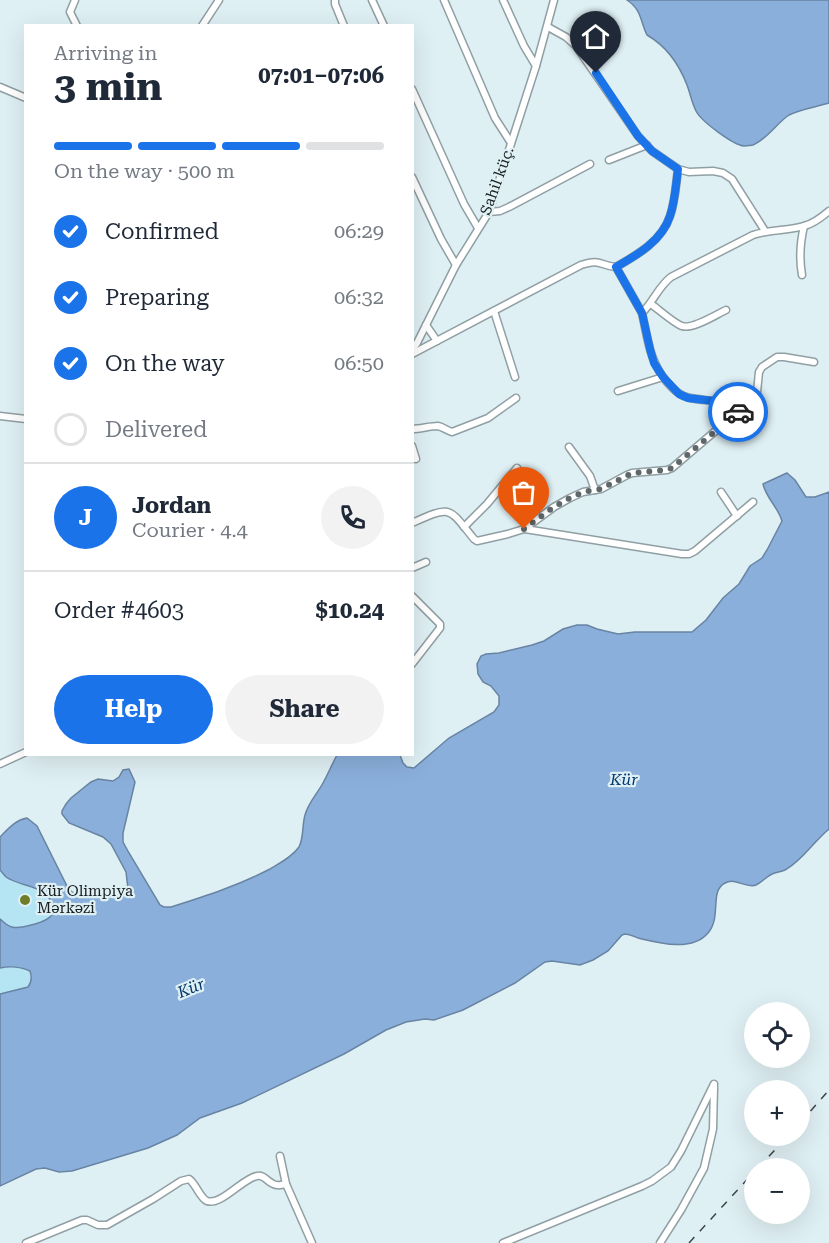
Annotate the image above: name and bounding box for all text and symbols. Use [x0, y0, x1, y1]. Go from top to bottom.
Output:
pin [570, 11, 621, 73]
icon: home [579, 20, 612, 53]
text: Arriving in [54, 41, 157, 65]
text: 07:01–07:06 [258, 63, 384, 88]
text: 3 min [54, 64, 162, 110]
street label: Sahil küç. [476, 144, 518, 218]
text: On the way · 500 m [54, 159, 235, 183]
icon: check [54, 215, 87, 248]
text: Confirmed [105, 219, 219, 244]
text: 06:29 [334, 219, 384, 243]
icon: check [54, 281, 87, 314]
text: Preparing [105, 285, 209, 310]
text: 06:32 [334, 285, 384, 309]
icon: check [54, 347, 87, 380]
text: On the way [105, 351, 225, 376]
text: 06:50 [334, 351, 384, 375]
courier [708, 382, 768, 442]
icon: car [722, 396, 755, 429]
text: Delivered [105, 417, 207, 442]
pin [498, 467, 549, 529]
icon: bag [507, 476, 540, 509]
button: phone [321, 486, 384, 549]
text: Jordan [132, 493, 211, 518]
text: J [79, 505, 92, 530]
text: Courier · 4.4 [132, 518, 248, 542]
text: Order #4603 [54, 598, 184, 623]
text: $10.24 [315, 598, 384, 623]
button: Help [54, 675, 213, 744]
button: Share [225, 675, 384, 744]
water label: Kür [609, 770, 638, 789]
place label: Kür Olimpiya Mərkəzi [37, 882, 133, 917]
marker: Kür Olimpiya Mərkəzi [18, 893, 32, 907]
water label: Kür [174, 974, 208, 1002]
map controls [744, 1002, 810, 1224]
button: locate [744, 1002, 810, 1068]
button: + [744, 1080, 810, 1146]
button: − [744, 1158, 810, 1224]

